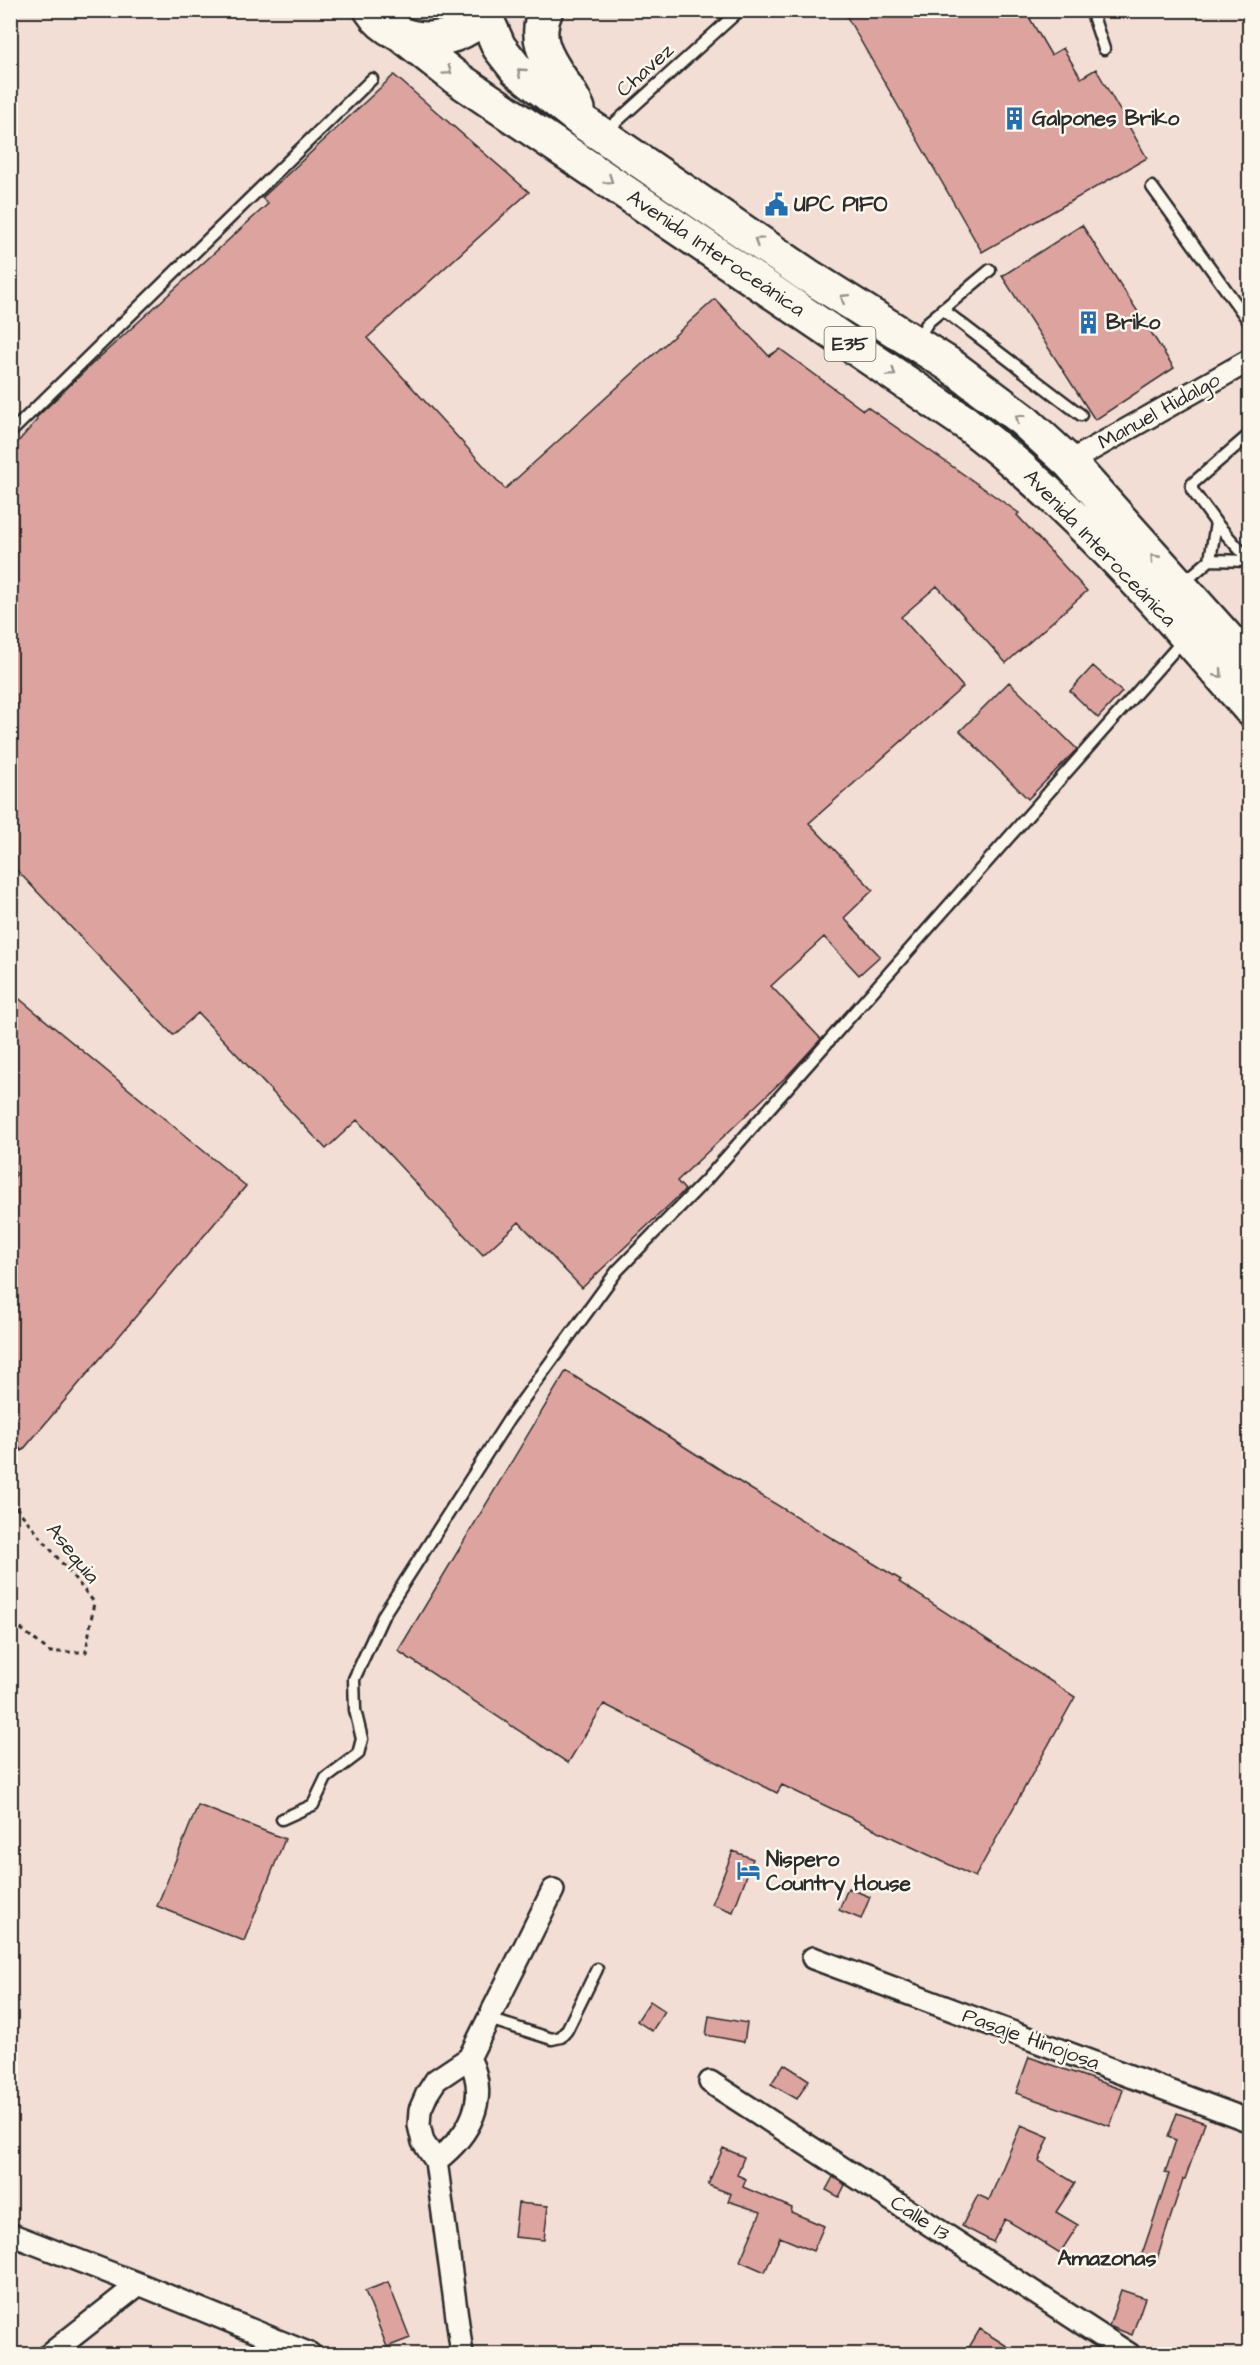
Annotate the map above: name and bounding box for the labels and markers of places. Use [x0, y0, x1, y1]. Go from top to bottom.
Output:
place label: Galpones Briko [1032, 104, 1179, 134]
building icon: Galpones Briko [1001, 105, 1027, 131]
place label: UPC PIFO [794, 190, 888, 219]
public building icon: UPC PIFO [763, 191, 789, 217]
place label: Briko [1106, 308, 1161, 337]
building icon: Briko [1075, 309, 1101, 335]
place label: Nispero Country House [766, 1845, 912, 1901]
hotel icon: Nispero Country House [735, 1858, 761, 1884]

